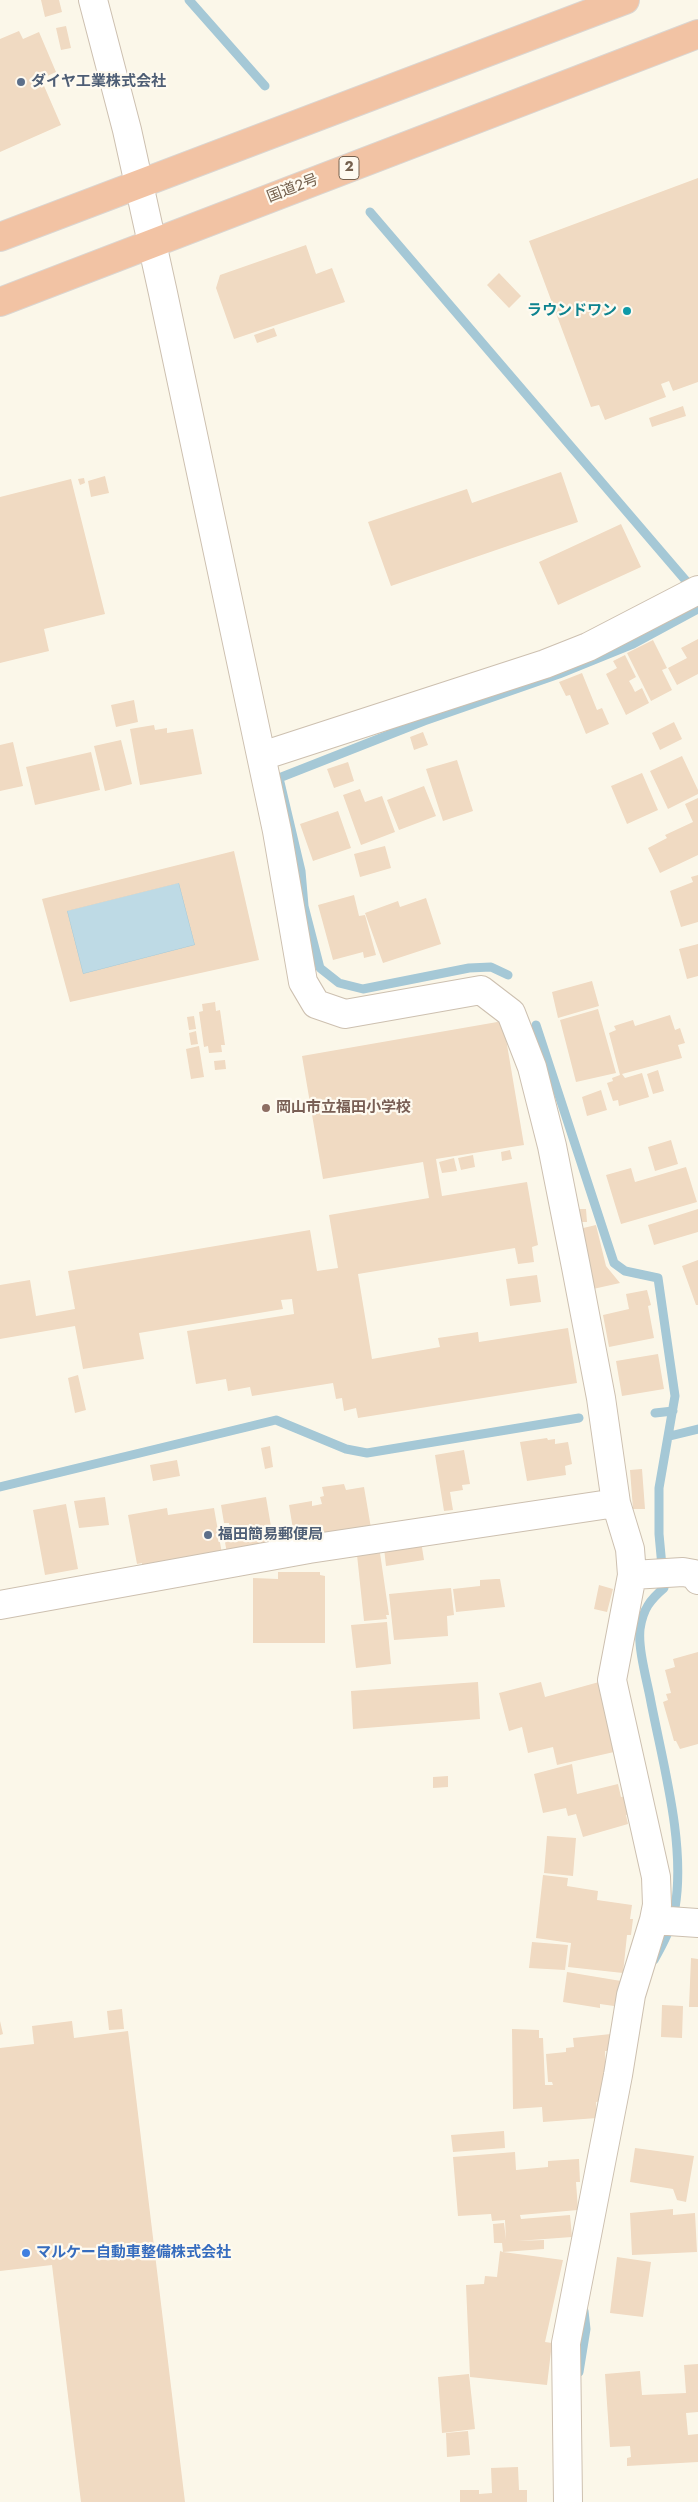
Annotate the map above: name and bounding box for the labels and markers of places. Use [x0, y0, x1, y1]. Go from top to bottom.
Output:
place label: ダイヤ工業株式会社 [31, 73, 166, 91]
marker: ダイヤ工業株式会社 [15, 76, 27, 88]
place label: ラウンドワン [527, 302, 617, 320]
marker: ラウンドワン [621, 305, 633, 317]
place label: 岡山市立福田小学校 [276, 1099, 411, 1117]
marker: 岡山市立福田小学校 [260, 1102, 272, 1114]
place label: 福田簡易郵便局 [218, 1526, 323, 1544]
marker: 福田簡易郵便局 [202, 1529, 214, 1541]
place label: マルケー自動車整備株式会社 [36, 2244, 231, 2262]
marker: マルケー自動車整備株式会社 [20, 2247, 32, 2259]

